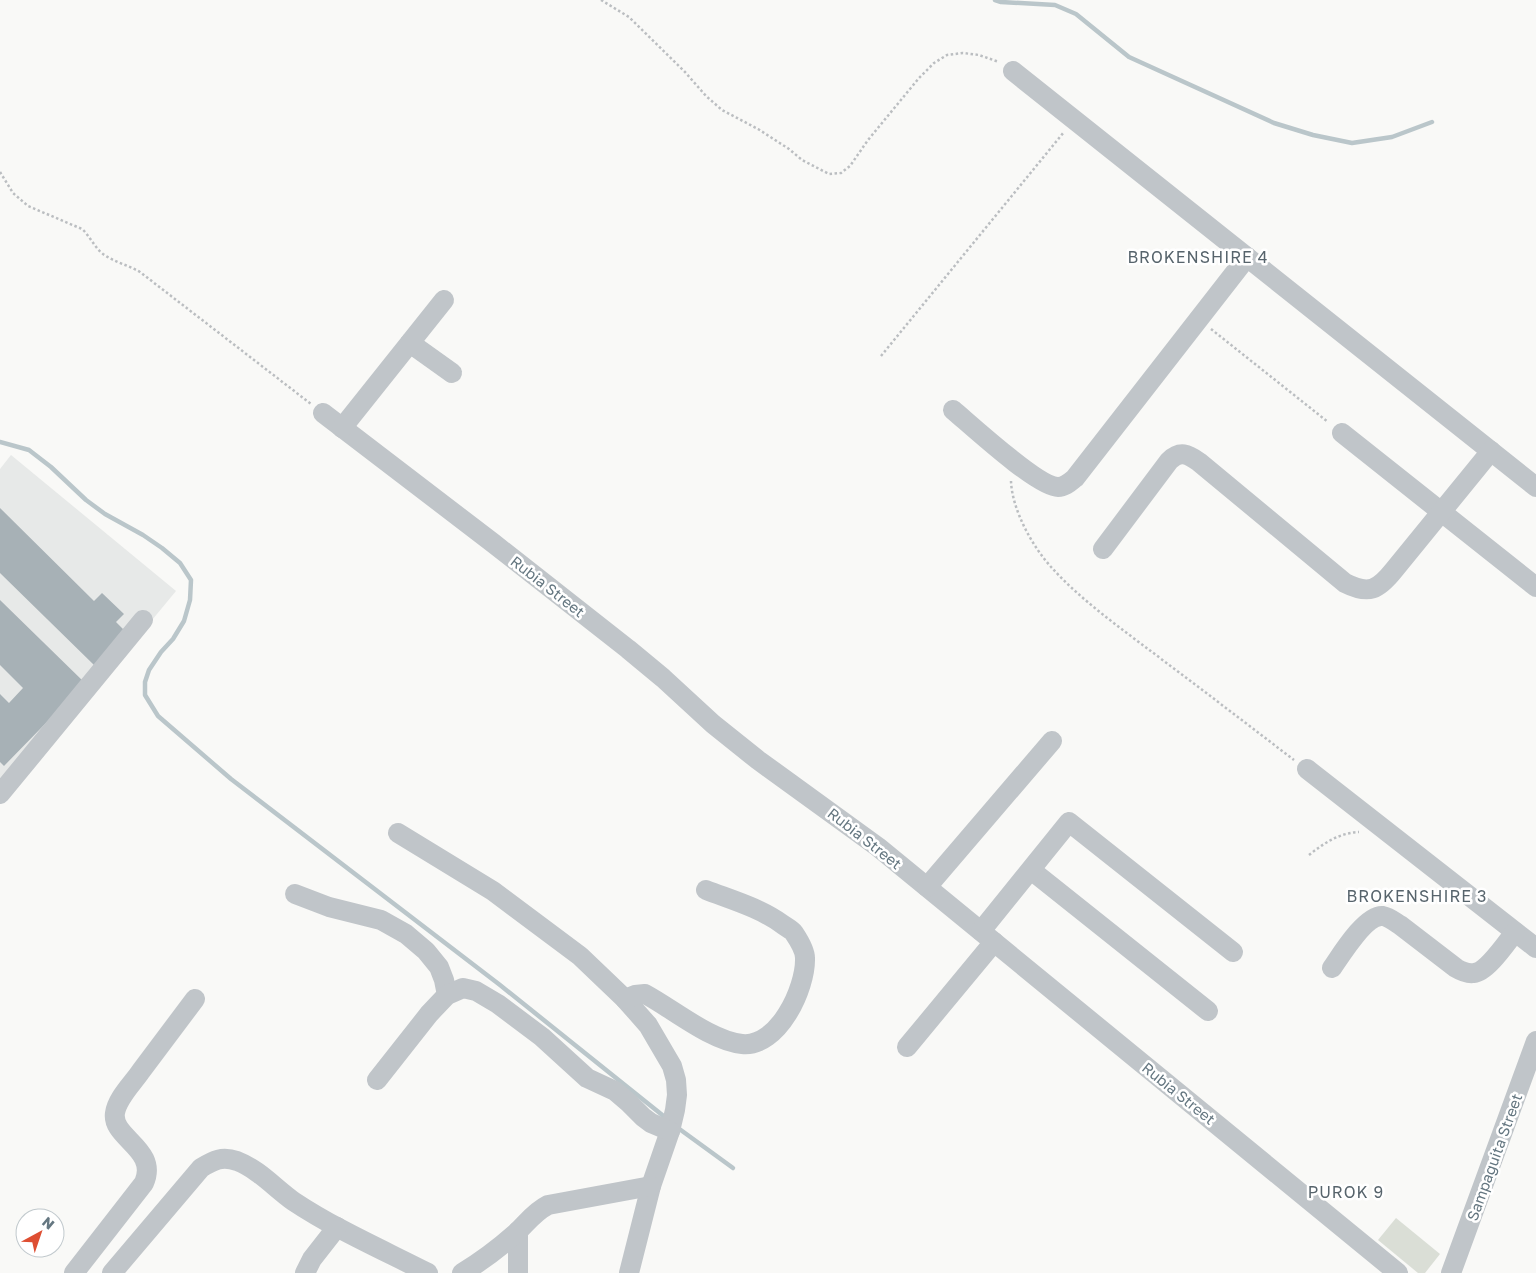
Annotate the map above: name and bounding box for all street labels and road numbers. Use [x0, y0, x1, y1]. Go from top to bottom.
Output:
street label: Rubia Street [507, 552, 589, 620]
street label: Rubia Street [824, 804, 906, 872]
street label: Rubia Street [1139, 1058, 1219, 1128]
street label: Sampaguita Street [1463, 1091, 1525, 1223]

